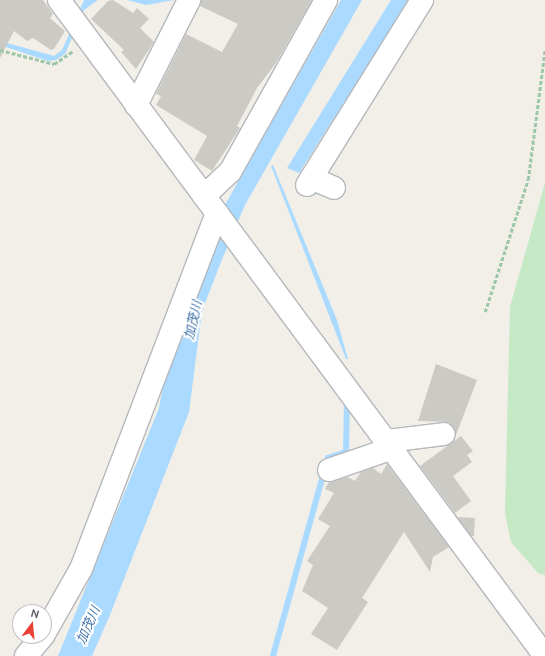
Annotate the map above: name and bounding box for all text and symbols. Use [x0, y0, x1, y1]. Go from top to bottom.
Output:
water label: 加茂川 [181, 299, 205, 341]
north arrow [12, 604, 52, 644]
water label: 加茂川 [73, 604, 103, 646]
text: N [29, 607, 41, 620]

